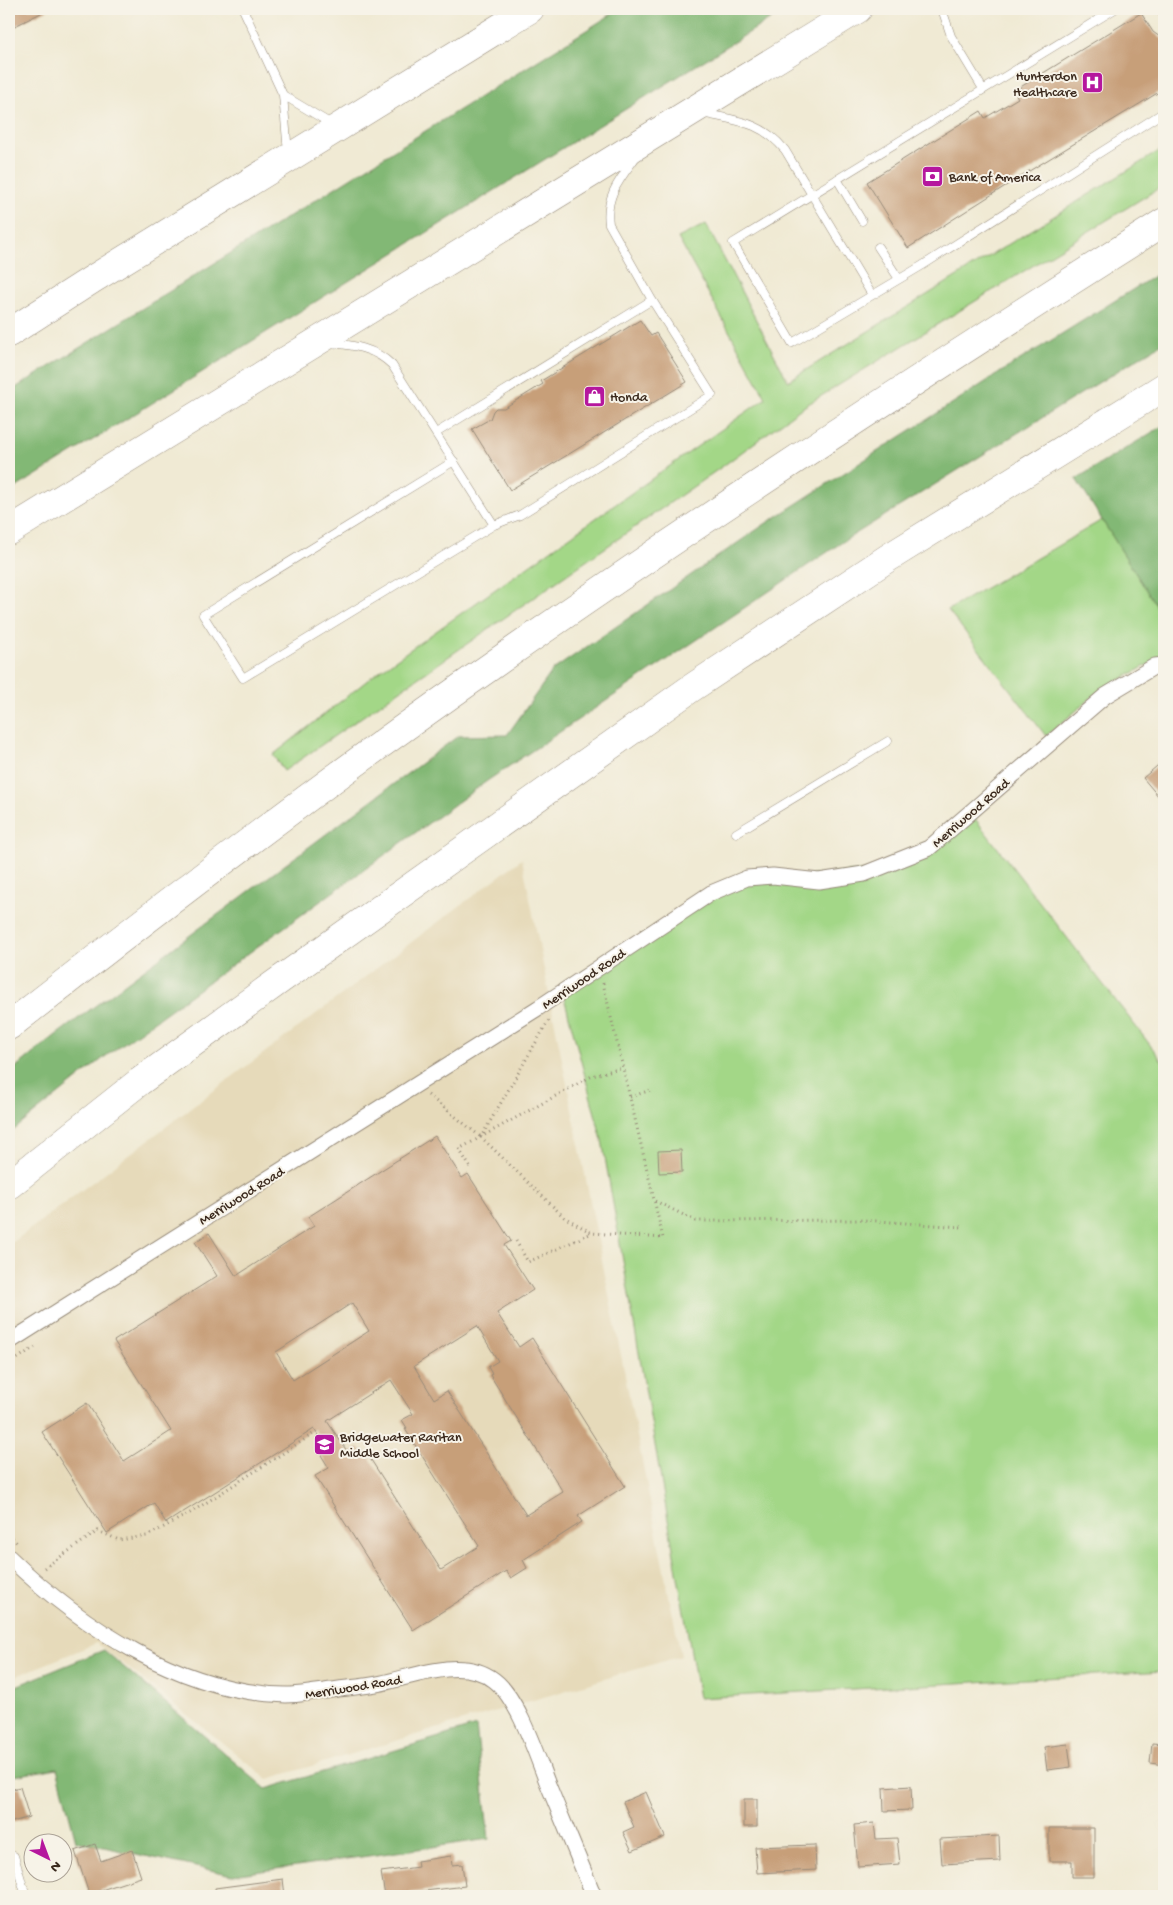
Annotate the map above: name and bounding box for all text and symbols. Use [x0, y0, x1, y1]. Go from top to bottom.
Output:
place label: Hunterdon Healthcare [1013, 69, 1078, 102]
hospital icon: Hunterdon Healthcare [1081, 71, 1105, 95]
bank icon: Bank of America [921, 164, 945, 188]
place label: Bank of America [948, 170, 1042, 187]
shop icon: Honda [582, 384, 606, 408]
place label: Honda [610, 390, 649, 407]
street label: Merriwood Road [929, 774, 1015, 852]
street label: Merriwood Road [539, 945, 631, 1014]
street label: Merriwood Road [197, 1163, 290, 1230]
place label: Bridgewater Raritan Middle School [339, 1430, 462, 1463]
school or university icon: Bridgewater Raritan Middle School [312, 1432, 336, 1456]
street label: Merriwood Road [304, 1672, 405, 1704]
north arrow [22, 1832, 72, 1882]
text: N [46, 1856, 64, 1875]

